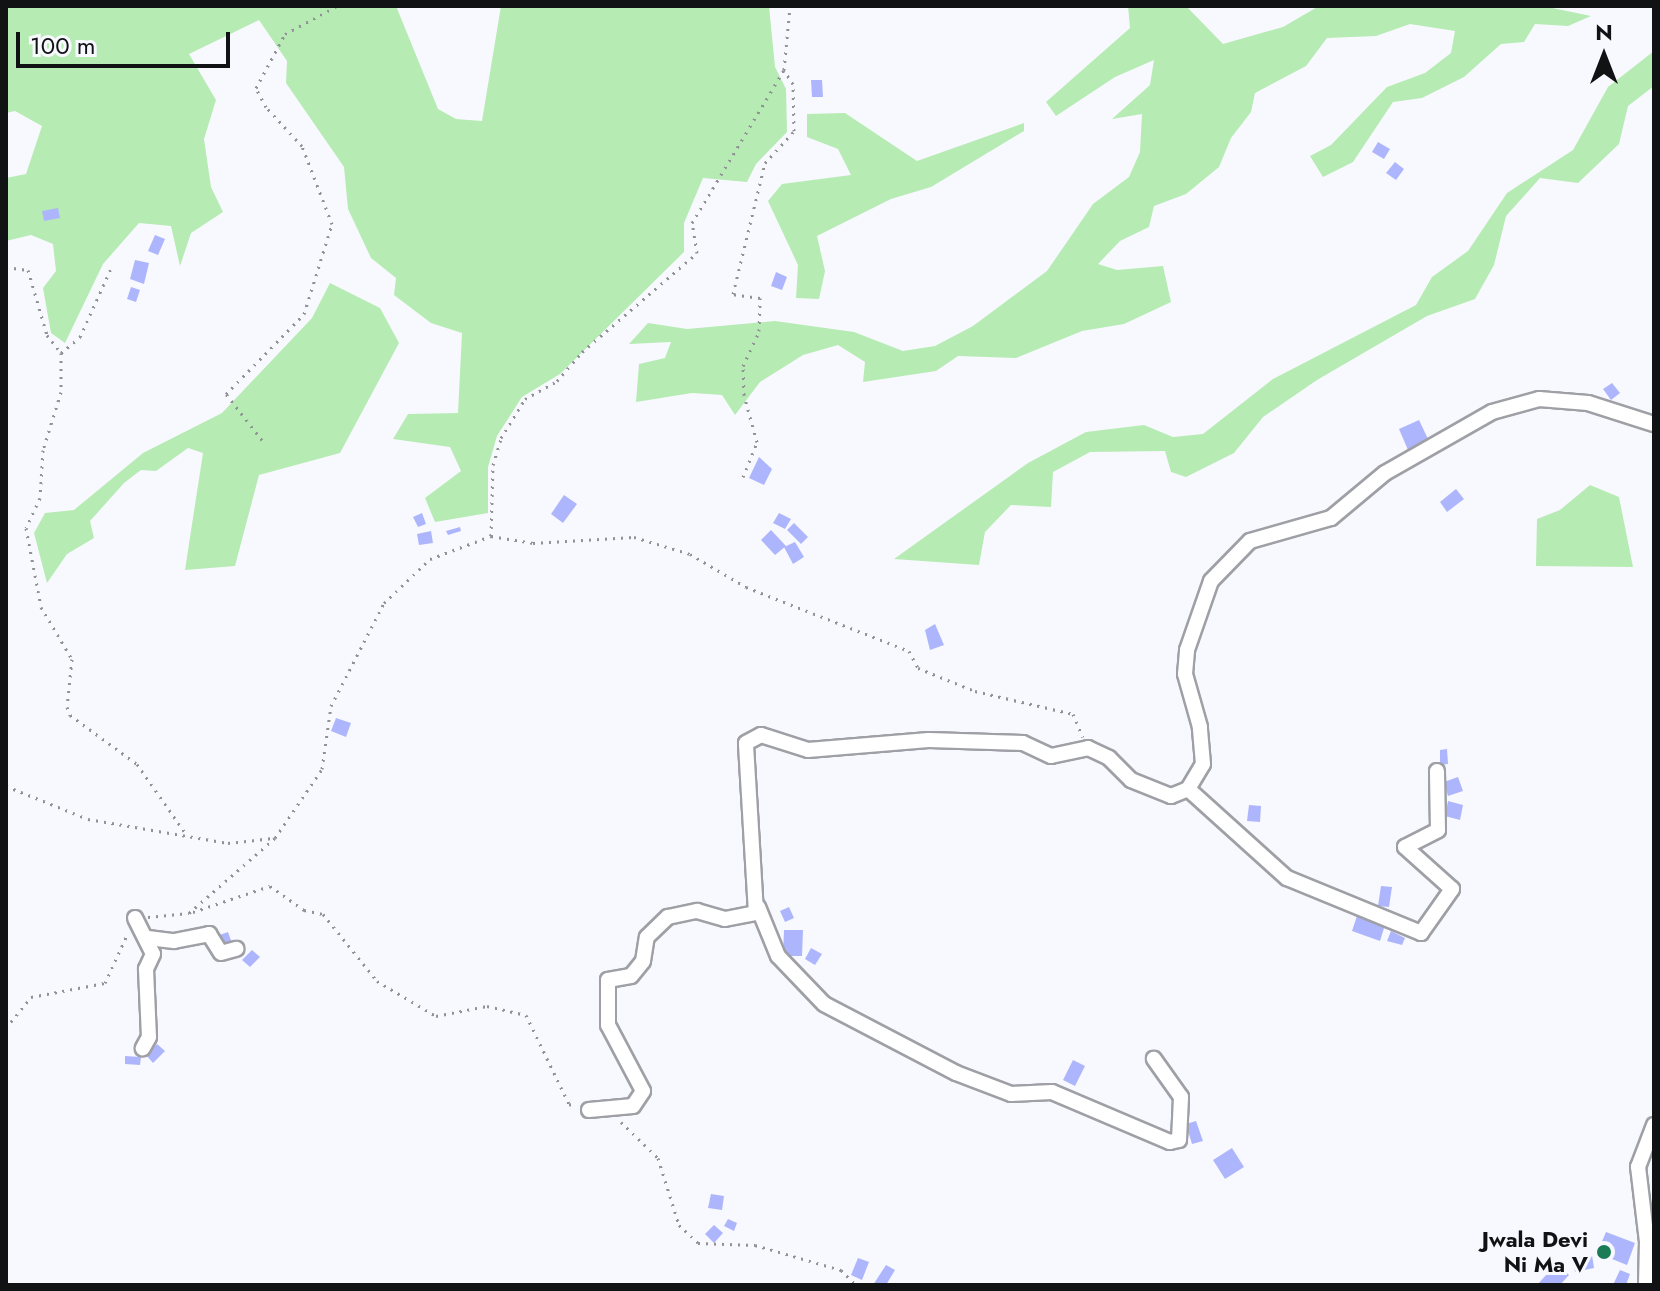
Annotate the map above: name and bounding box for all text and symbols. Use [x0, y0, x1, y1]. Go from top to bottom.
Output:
scale bar [20, 16, 234, 66]
north arrow [1564, 16, 1644, 96]
text: N [1595, 16, 1613, 48]
text: 100 m [30, 28, 96, 63]
place label: Jwala Devi Ni Ma V [1482, 1226, 1588, 1278]
marker: Jwala Devi Ni Ma V [1595, 1243, 1613, 1261]

